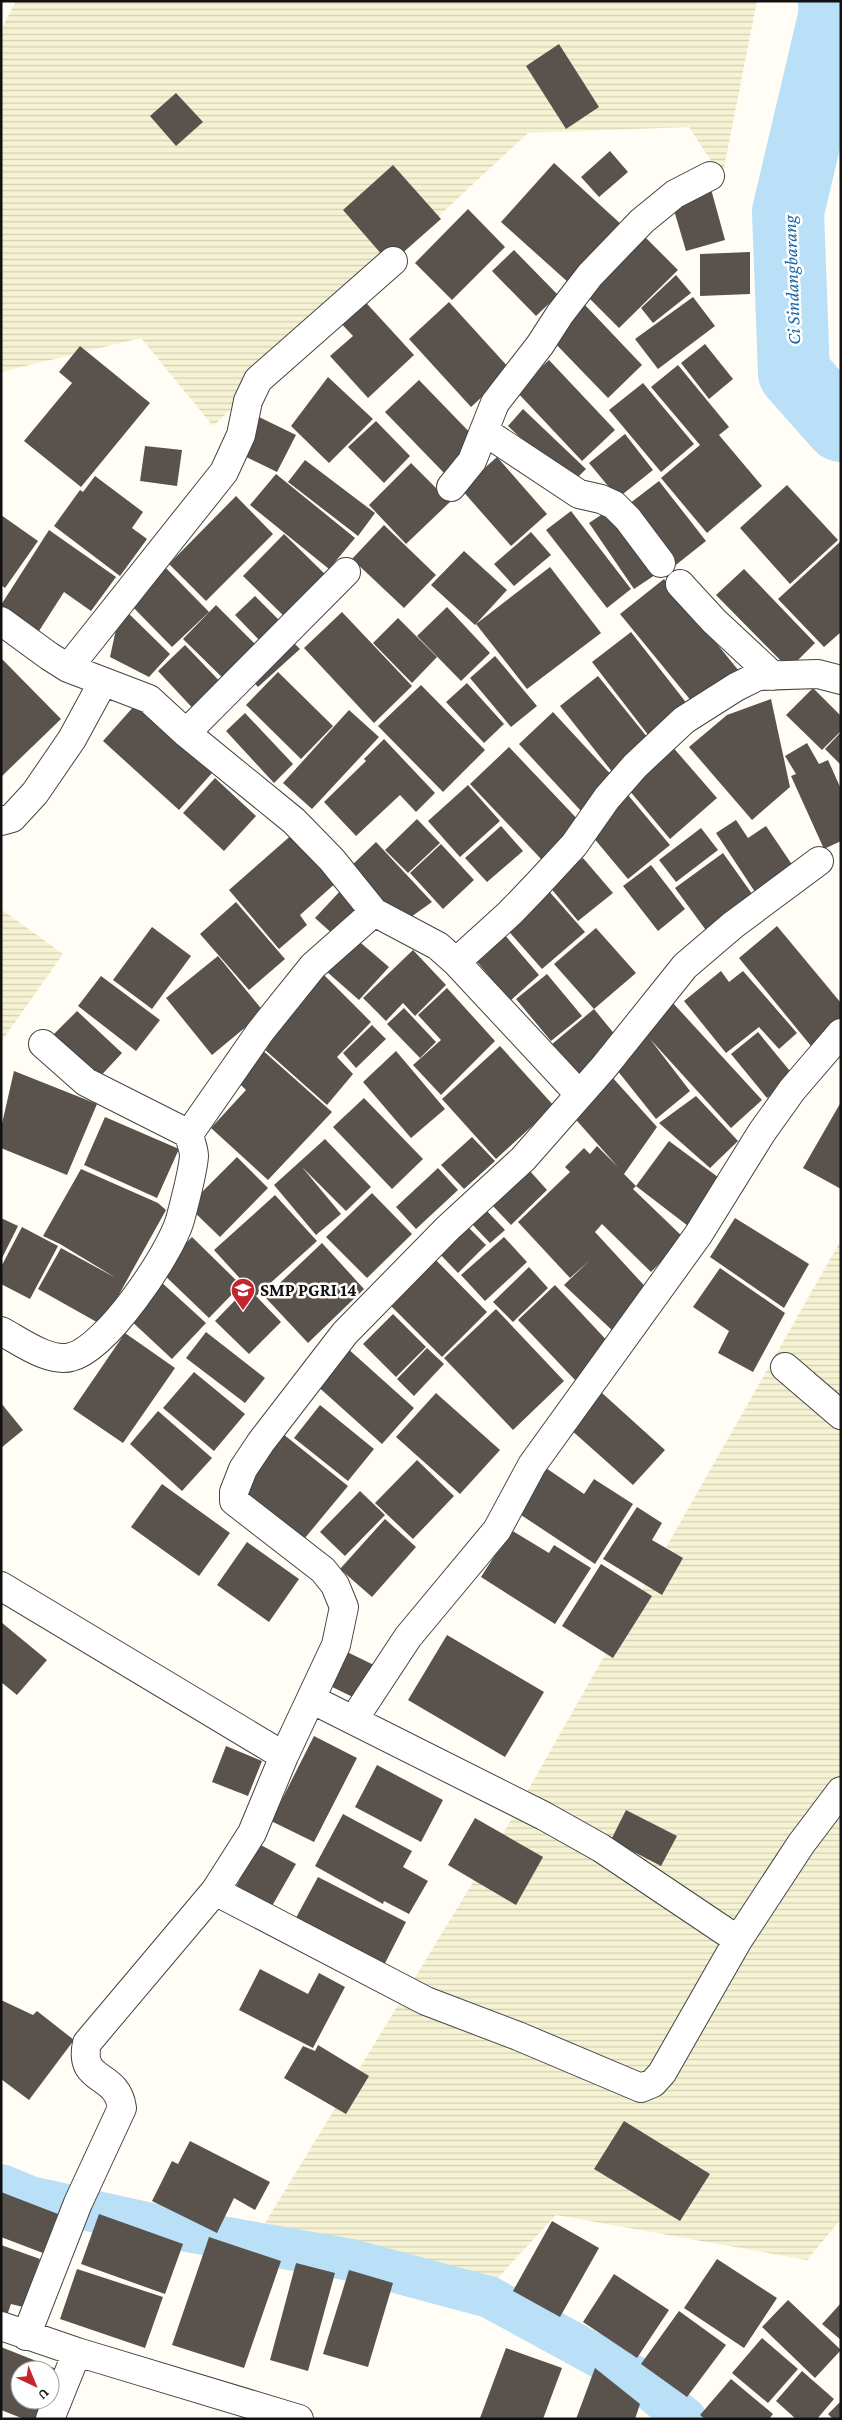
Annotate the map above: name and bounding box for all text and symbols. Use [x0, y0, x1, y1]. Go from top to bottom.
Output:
water label: Ci Sindangbarang [779, 214, 804, 345]
school or university icon: SMP PGRI 14 [230, 1277, 256, 1311]
place label: SMP PGRI 14 [260, 1280, 357, 1300]
north arrow [10, 2360, 60, 2410]
text: U [35, 2385, 53, 2404]

